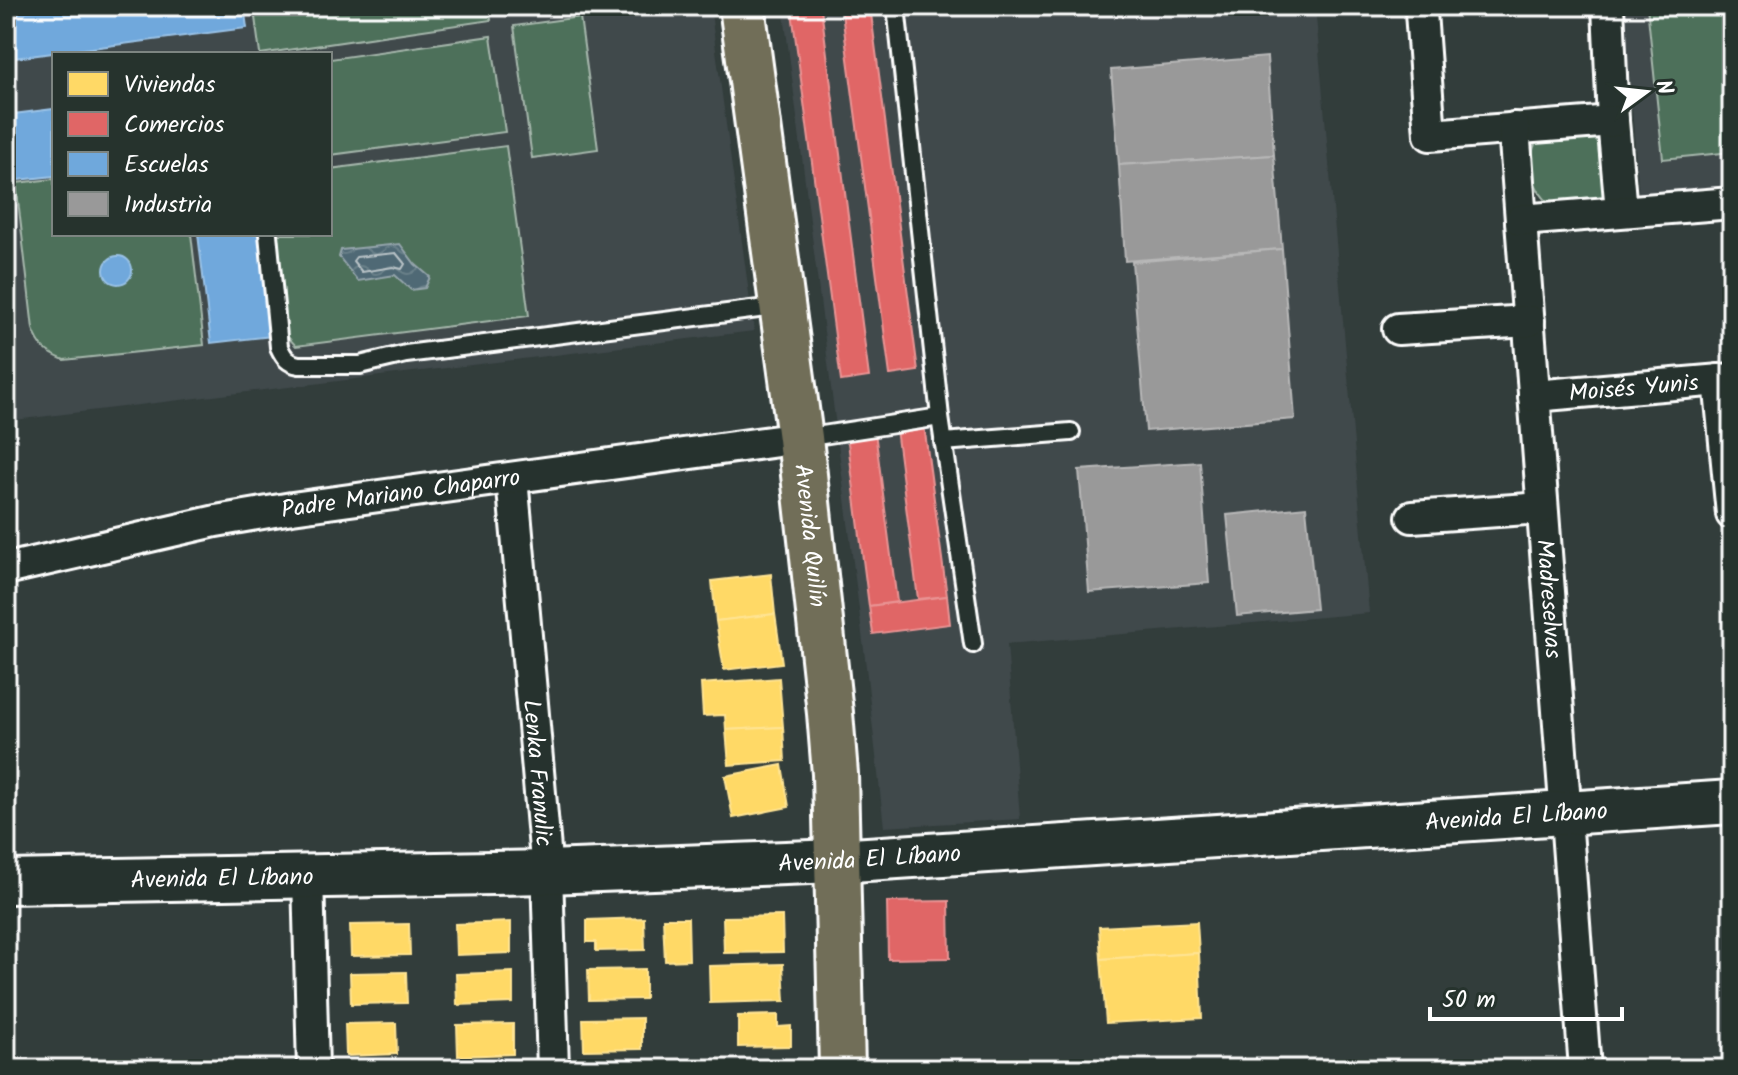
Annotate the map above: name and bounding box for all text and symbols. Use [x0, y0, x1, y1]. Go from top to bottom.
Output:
legend [52, 52, 332, 236]
north arrow [1606, 52, 1686, 132]
text: Viviendas [124, 66, 215, 105]
text: N [1644, 76, 1682, 99]
text: Comercios [124, 106, 225, 145]
text: Escuelas [124, 146, 209, 185]
text: Industria [124, 186, 212, 225]
street label: Moisés Yunis [1567, 364, 1700, 414]
street label: Padre Mariano Chaparro [278, 459, 523, 531]
street label: Avenida Quilín [782, 462, 836, 609]
street label: Madreselvas [1524, 538, 1572, 660]
street label: Lenka Franulic [511, 698, 563, 848]
street label: Avenida El Líbano [1424, 792, 1609, 843]
street label: Avenida El Líbano [778, 835, 962, 884]
street label: Avenida El Líbano [130, 858, 314, 901]
scale bar [1430, 971, 1622, 1021]
text: 50 m [1442, 981, 1496, 1020]

